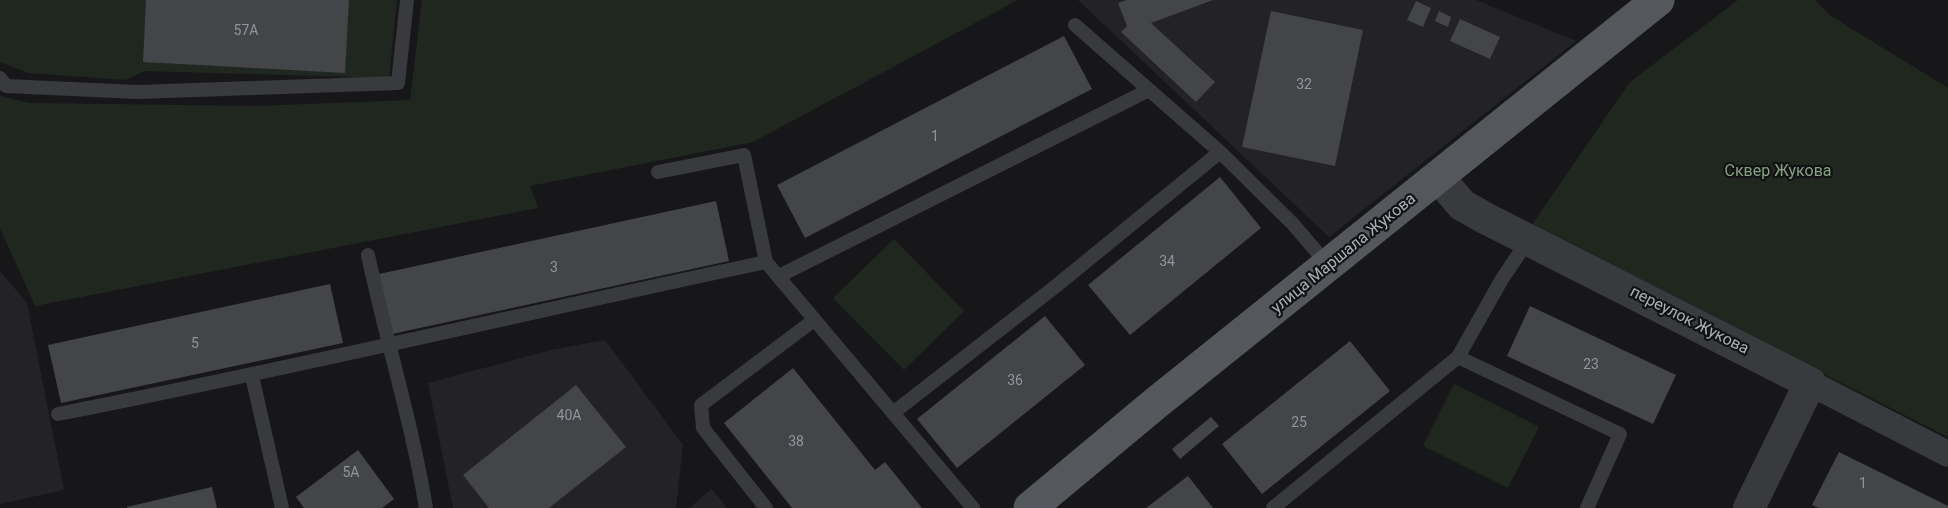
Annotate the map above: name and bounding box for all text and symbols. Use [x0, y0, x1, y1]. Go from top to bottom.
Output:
house number: 57А [234, 23, 258, 39]
house number: 32 [1296, 77, 1312, 93]
house number: 1 [931, 129, 939, 145]
park label: Сквер Жукова [1725, 162, 1831, 182]
street label: улица Маршала Жукова [1268, 190, 1420, 318]
house number: 34 [1159, 254, 1175, 270]
house number: 3 [550, 260, 558, 276]
street label: переулок Жукова [1626, 283, 1752, 359]
house number: 5 [191, 336, 199, 352]
house number: 23 [1583, 357, 1599, 373]
house number: 36 [1007, 373, 1023, 389]
house number: 40А [557, 408, 581, 424]
house number: 25 [1291, 415, 1307, 431]
house number: 38 [788, 434, 804, 450]
house number: 5А [342, 465, 360, 481]
house number: 1 [1859, 476, 1867, 492]

